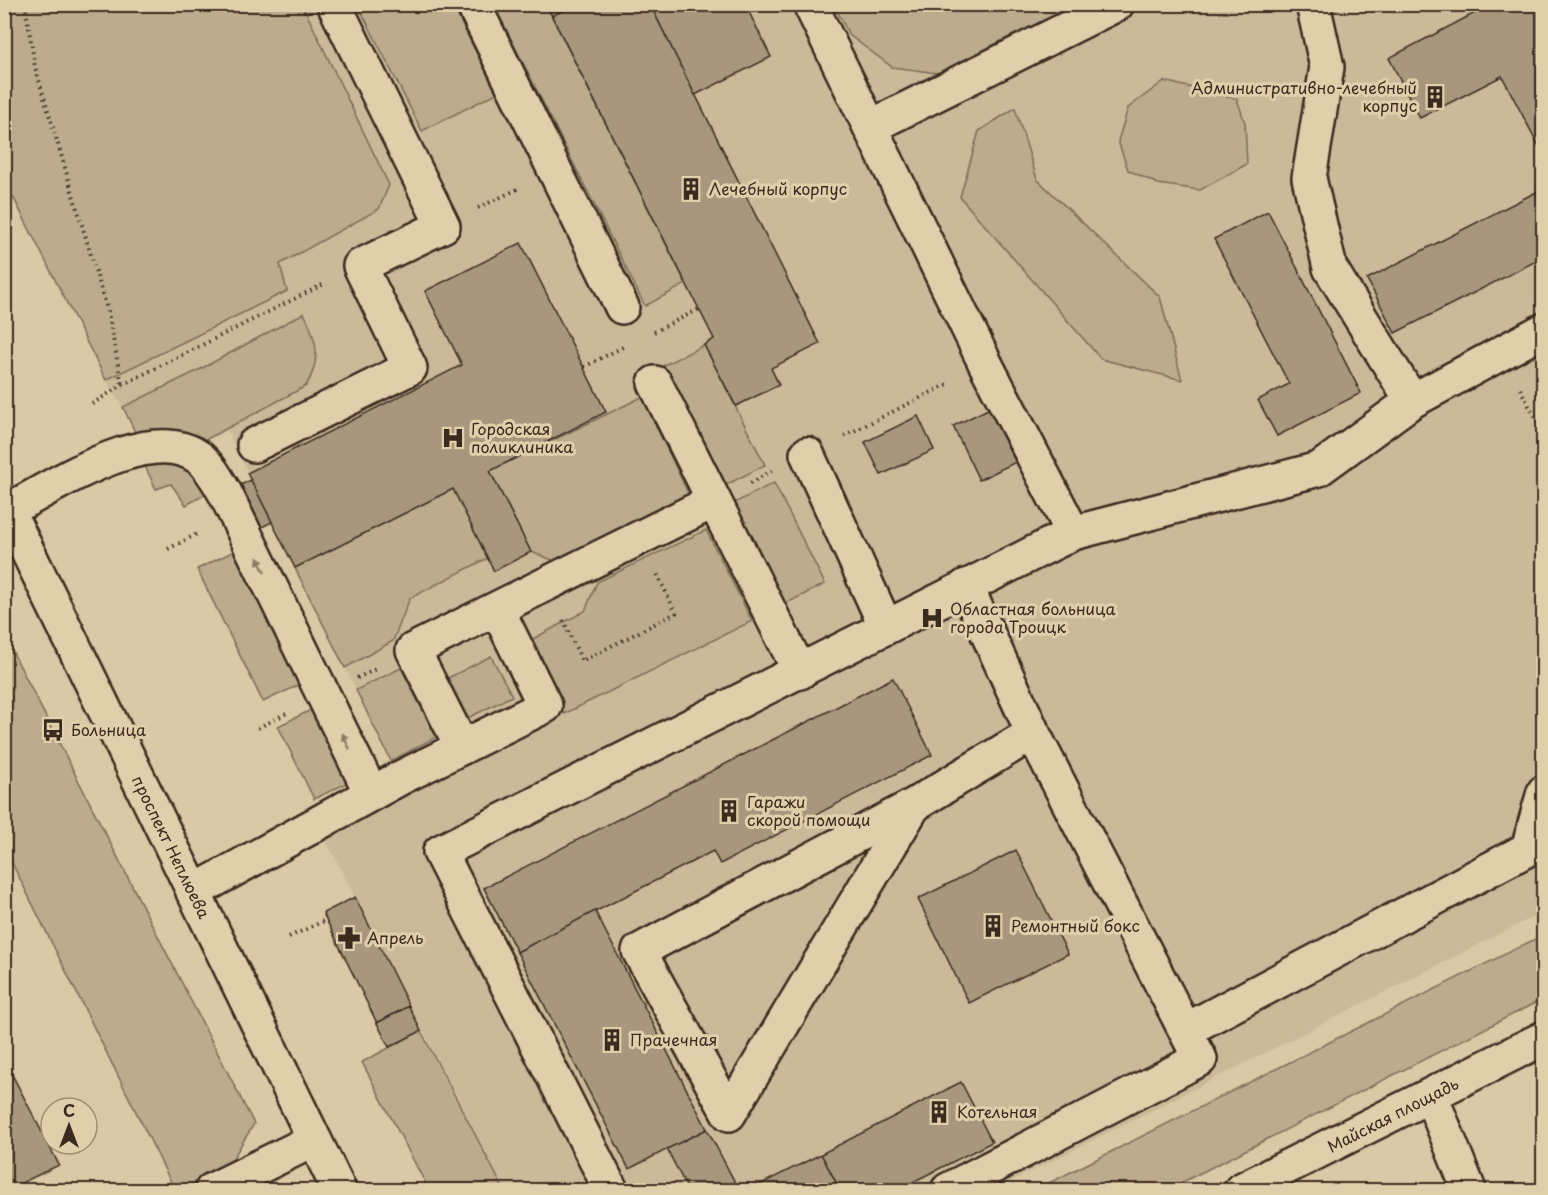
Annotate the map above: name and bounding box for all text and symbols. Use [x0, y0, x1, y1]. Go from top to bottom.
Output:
place label: Административно-лечебный корпус [1191, 75, 1417, 117]
building icon: Административно-лечебный корпус [1422, 84, 1448, 110]
building icon: Лечебный корпус [678, 176, 704, 202]
place label: Лечебный корпус [709, 176, 847, 200]
place label: Городская поликлиника [471, 416, 573, 458]
hospital icon: Городская поликлиника [440, 425, 466, 451]
one-way arrow [256, 557, 265, 574]
place label: Областная больница города Троицк [950, 596, 1116, 638]
hospital icon: Областная больница города Троицк [919, 605, 945, 631]
bus stop icon: Больница [40, 717, 66, 743]
place label: Больница [71, 717, 146, 741]
one-way arrow [342, 732, 351, 749]
street label: проспект Неплюева [127, 771, 217, 922]
place label: Гаражи скорой помощи [747, 789, 870, 831]
building icon: Гаражи скорой помощи [716, 798, 742, 824]
building icon: Ремонтный бокс [980, 913, 1006, 939]
place label: Ремонтный бокс [1011, 913, 1140, 937]
pharmacy icon: Апрель [336, 925, 362, 951]
place label: Апрель [367, 925, 423, 949]
building icon: Прачечная [599, 1027, 625, 1053]
place label: Прачечная [630, 1027, 717, 1051]
street label: Майская площадь [1323, 1071, 1462, 1158]
north arrow [39, 1096, 99, 1156]
text: С [63, 1098, 75, 1122]
building icon: Котельная [926, 1099, 952, 1125]
place label: Котельная [957, 1099, 1038, 1123]

